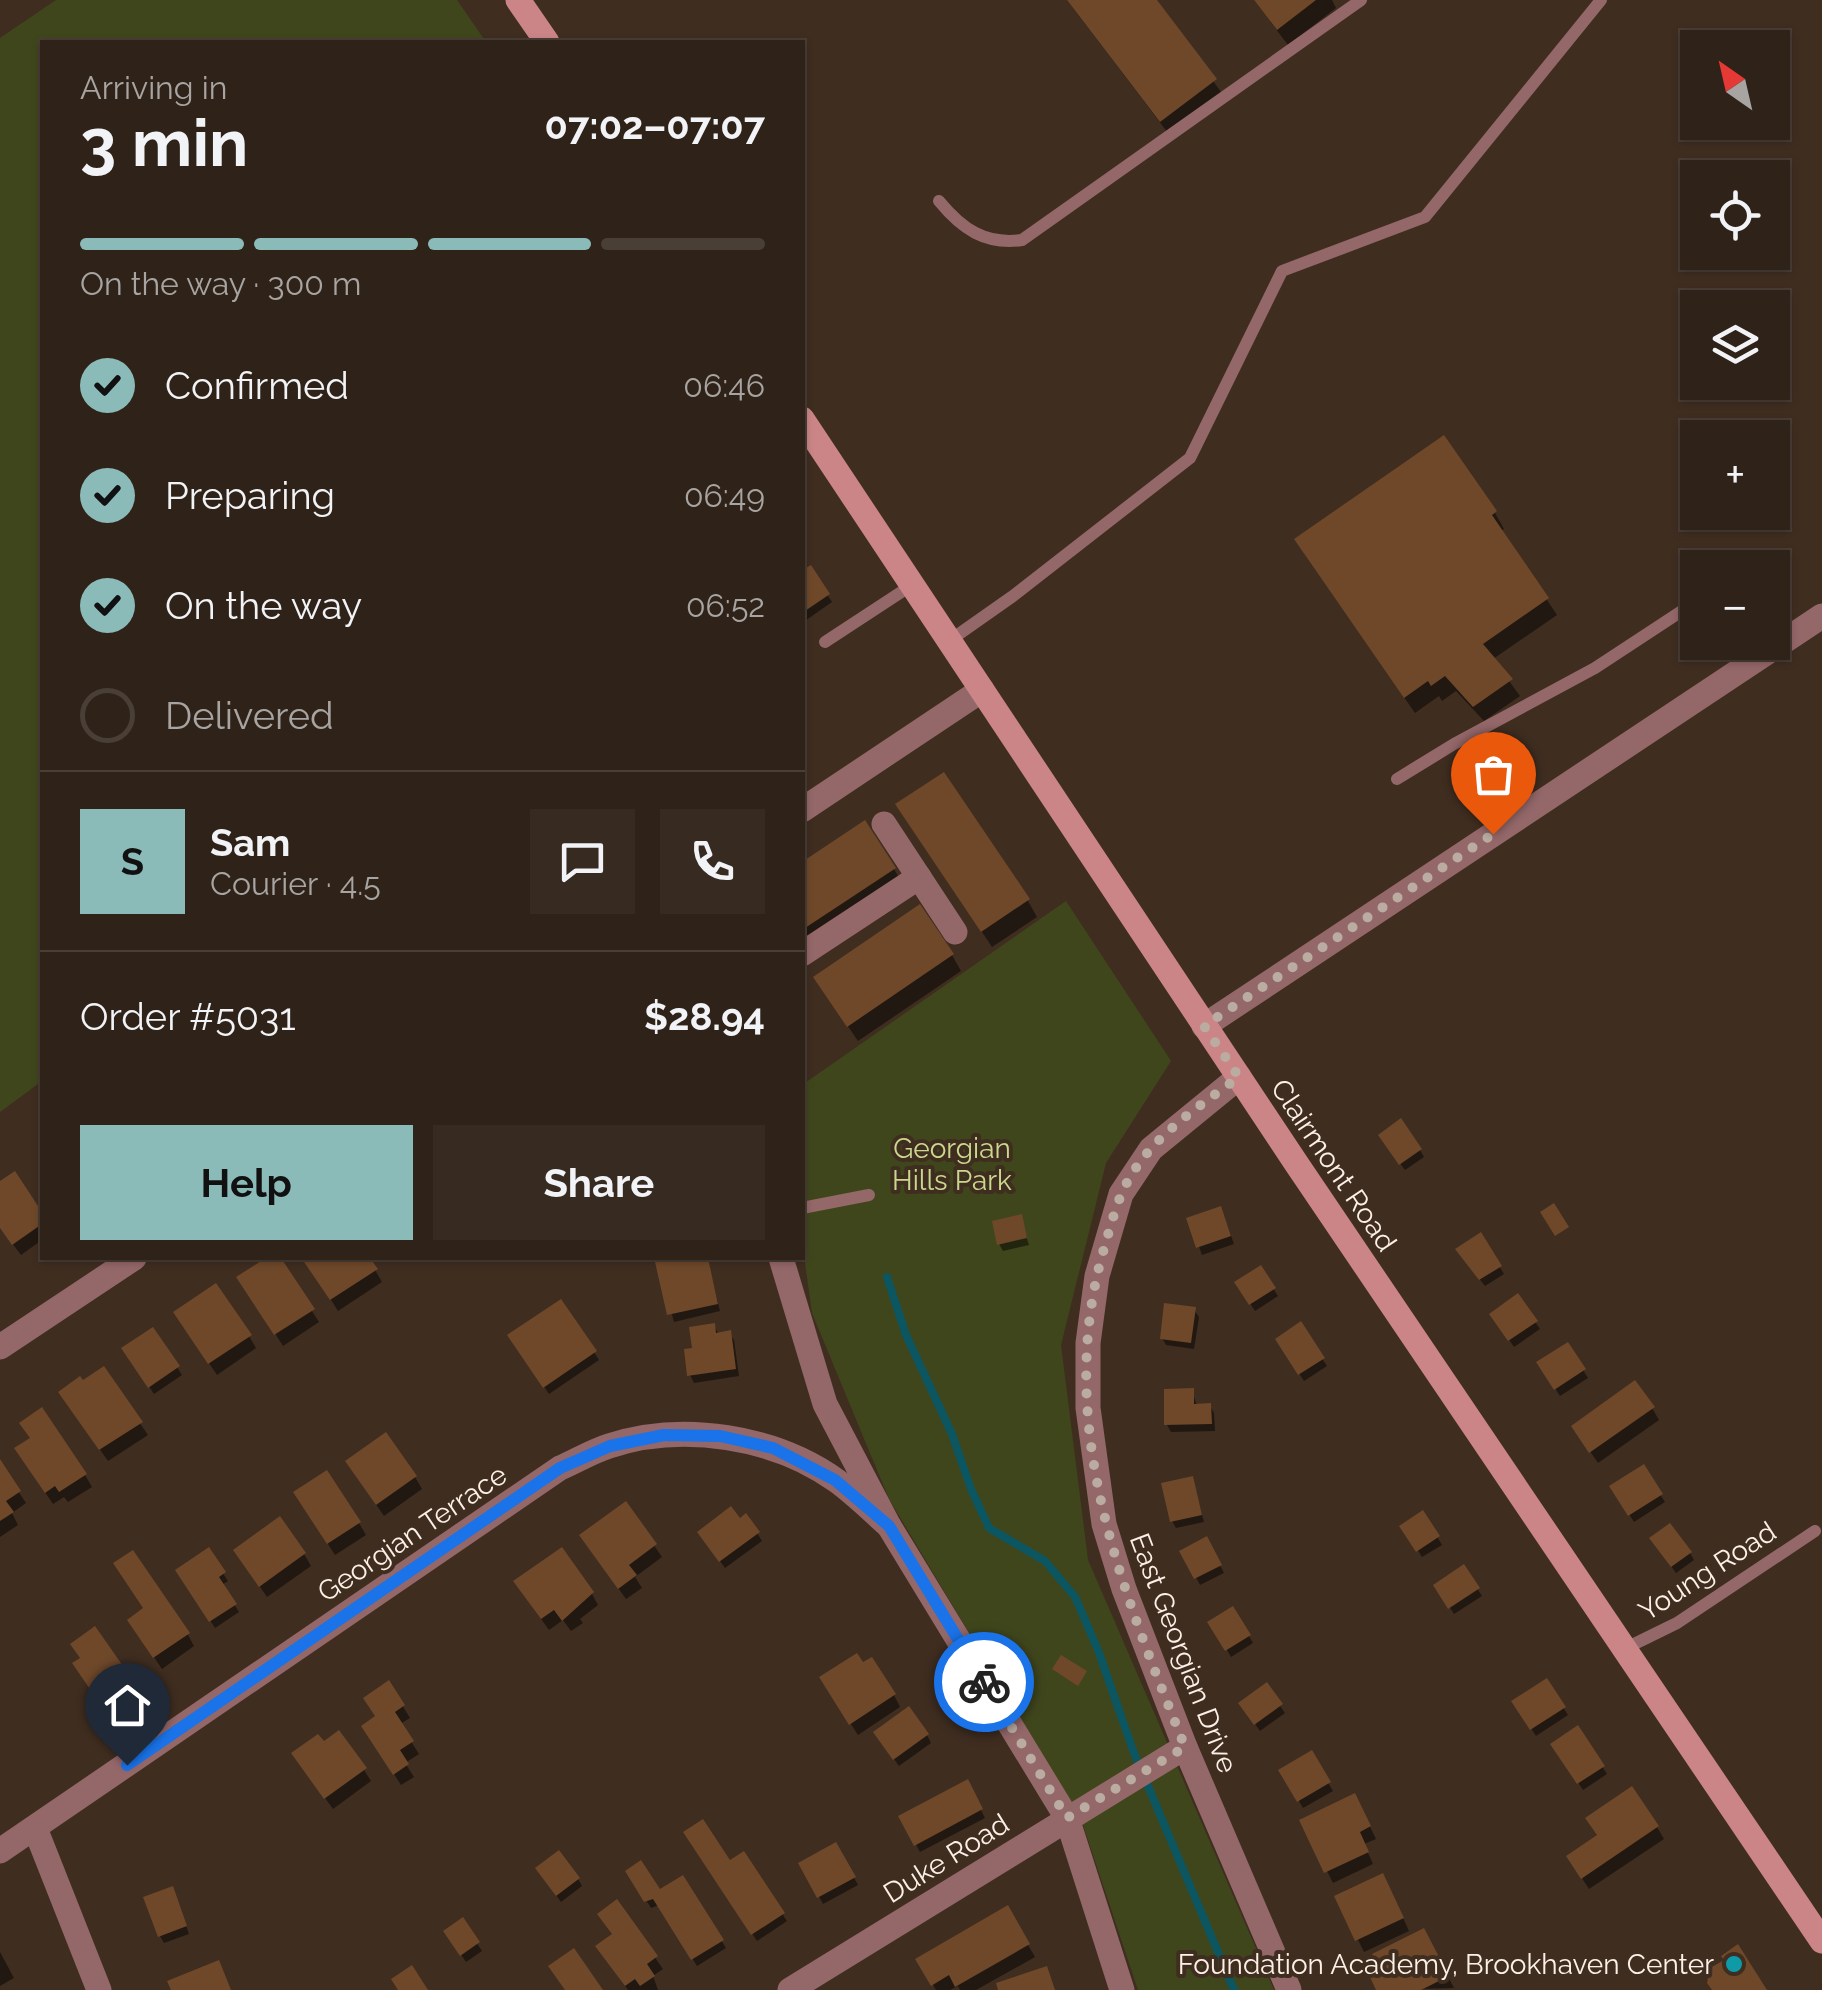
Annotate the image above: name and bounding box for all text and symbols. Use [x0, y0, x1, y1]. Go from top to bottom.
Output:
north arrow [1680, 30, 1790, 140]
map controls [1680, 30, 1790, 660]
text: Arriving in [80, 69, 227, 106]
text: 07:02–07:07 [545, 103, 765, 148]
text: 3 min [80, 105, 248, 181]
button: locate [1680, 160, 1790, 270]
text: On the way · 300 m [80, 265, 361, 302]
button: layers [1680, 290, 1790, 400]
icon: check [80, 358, 135, 413]
text: Confirmed [165, 363, 349, 408]
text: 06:46 [683, 367, 765, 404]
button: + [1680, 420, 1790, 530]
icon: check [80, 468, 135, 523]
text: Preparing [165, 473, 335, 518]
text: 06:49 [684, 477, 765, 514]
button: − [1680, 550, 1790, 660]
icon: check [80, 578, 135, 633]
text: On the way [165, 583, 362, 628]
text: 06:52 [686, 587, 765, 624]
text: Delivered [165, 693, 334, 738]
pin [1451, 732, 1536, 835]
icon: bag [1466, 747, 1521, 802]
button: chat [530, 809, 635, 914]
button: phone [660, 809, 765, 914]
text: Sam [210, 820, 290, 865]
text: S [121, 839, 144, 884]
text: Courier · 4.5 [210, 865, 381, 902]
text: Order #5031 [80, 994, 296, 1039]
text: $28.94 [644, 994, 765, 1039]
street label: Clairmont Road [1264, 1073, 1403, 1258]
button: Help [80, 1125, 413, 1240]
button: Share [433, 1125, 765, 1240]
park label: Georgian Hills Park [892, 1132, 1012, 1197]
street label: Georgian Terrace [312, 1458, 513, 1609]
street label: Young Road [1632, 1515, 1782, 1628]
street label: East Georgian Drive [1123, 1529, 1244, 1778]
courier [934, 1632, 1034, 1732]
icon: bike [957, 1655, 1012, 1710]
pin [85, 1663, 170, 1766]
icon: home [100, 1678, 155, 1733]
street label: Duke Road [878, 1807, 1015, 1910]
place label: Foundation Academy, Brookhaven Center [1178, 1948, 1714, 1981]
marker: Foundation Academy, Brookhaven Center [1723, 1953, 1745, 1975]

